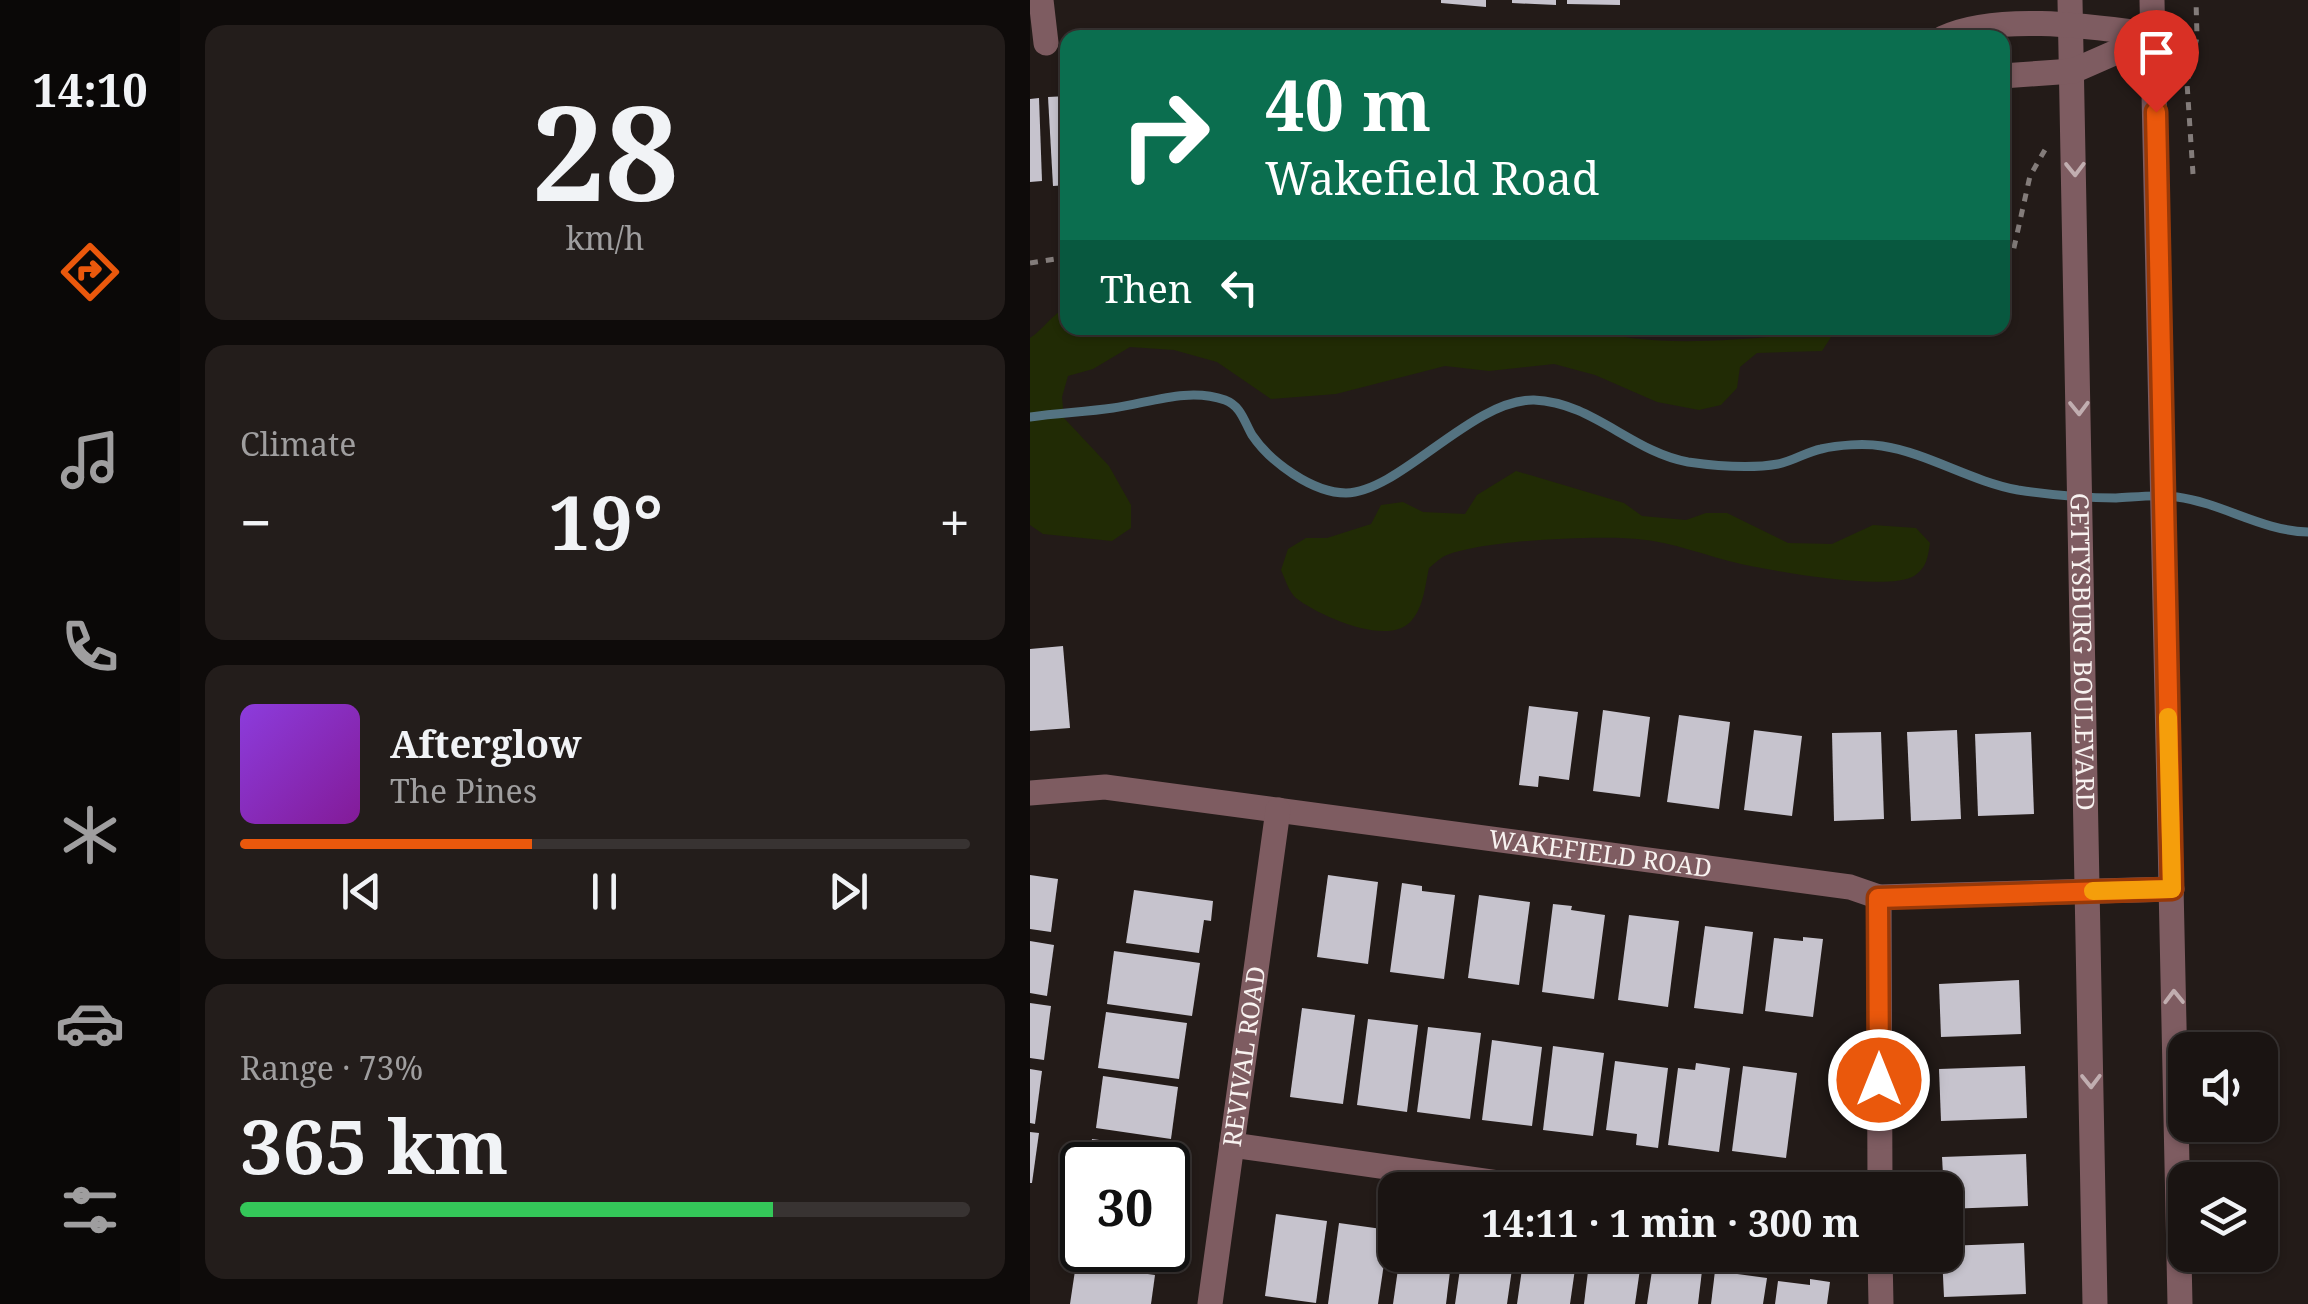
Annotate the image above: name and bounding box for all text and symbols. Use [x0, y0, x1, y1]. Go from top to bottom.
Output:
pin [2114, 10, 2199, 113]
icon: arrive [2129, 25, 2184, 80]
text: 40 m [1265, 56, 1431, 152]
text: 14:10 [32, 59, 148, 120]
text: 28 [532, 62, 678, 239]
icon: right [1100, 70, 1230, 200]
text: Wakefield Road [1265, 147, 1599, 208]
one-way arrow [2064, 161, 2085, 177]
text: km/h [566, 216, 644, 259]
icon: directions [55, 237, 125, 307]
icon: left [1212, 260, 1267, 315]
text: Then [1100, 262, 1192, 314]
one-way arrow [2068, 402, 2090, 417]
text: Climate [240, 422, 356, 465]
icon: music [55, 425, 125, 495]
text: 19° [548, 470, 663, 572]
text: − [240, 484, 272, 559]
text: + [939, 484, 970, 559]
street label: GETTYSBURG BOULEVARD [2063, 493, 2104, 811]
icon: phone [55, 612, 125, 682]
text: Afterglow [390, 717, 582, 769]
text: The Pines [390, 769, 537, 812]
icon: climate [55, 800, 125, 870]
street label: WAKEFIELD ROAD [1487, 821, 1714, 884]
icon: previous [334, 864, 389, 919]
icon: pause [577, 864, 632, 919]
icon: next [821, 864, 876, 919]
street label: REVIVAL ROAD [1214, 964, 1272, 1149]
icon: car [55, 988, 125, 1058]
one-way arrow [2163, 988, 2185, 1004]
position arrow [1827, 1028, 1931, 1132]
map controls [2168, 1032, 2278, 1272]
button: sound [2168, 1032, 2278, 1142]
text: Range · 73% [240, 1046, 423, 1089]
one-way arrow [2081, 1074, 2102, 1090]
text: 365 km [240, 1094, 508, 1196]
speed limit sign: 30 [1060, 1142, 1190, 1272]
button: layers [2168, 1162, 2278, 1272]
icon: filters [55, 1175, 125, 1245]
text: 14:11 · 1 min · 300 m [1481, 1196, 1860, 1248]

